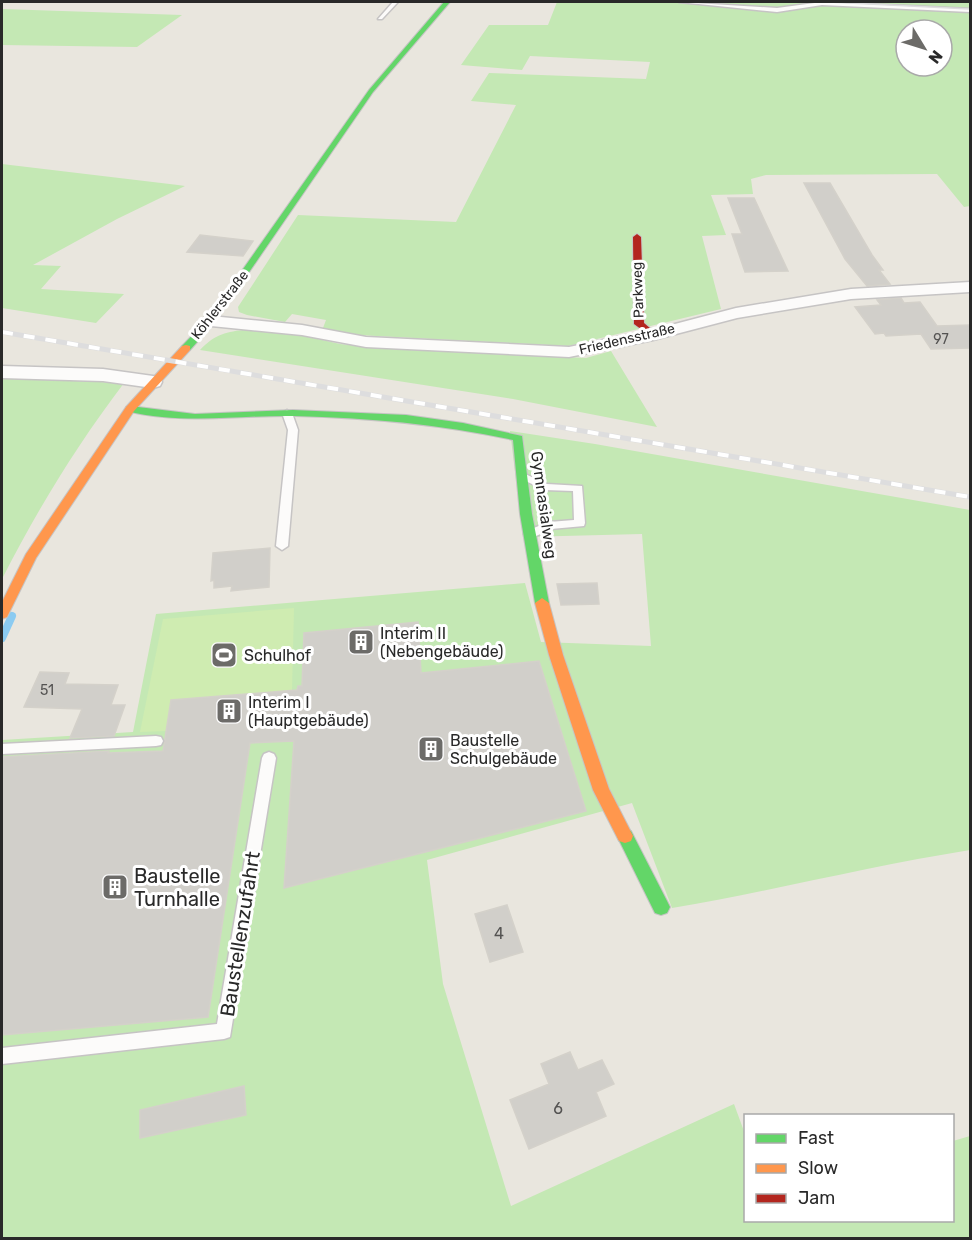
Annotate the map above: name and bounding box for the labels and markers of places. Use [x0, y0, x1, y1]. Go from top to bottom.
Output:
place label: Interim II (Nebengebäude) [380, 624, 503, 661]
building icon: Interim II (Nebengebäude) [346, 627, 376, 657]
sports icon: Schulhof [209, 640, 239, 670]
place label: Schulhof [244, 646, 312, 665]
place label: Interim I (Hauptgebäude) [248, 693, 369, 730]
building icon: Interim I (Hauptgebäude) [214, 696, 244, 726]
place label: Baustelle Schulgebäude [450, 731, 557, 768]
building icon: Baustelle Schulgebäude [416, 734, 446, 764]
place label: Baustelle Turnhalle [134, 864, 221, 911]
building icon: Baustelle Turnhalle [100, 872, 130, 902]

